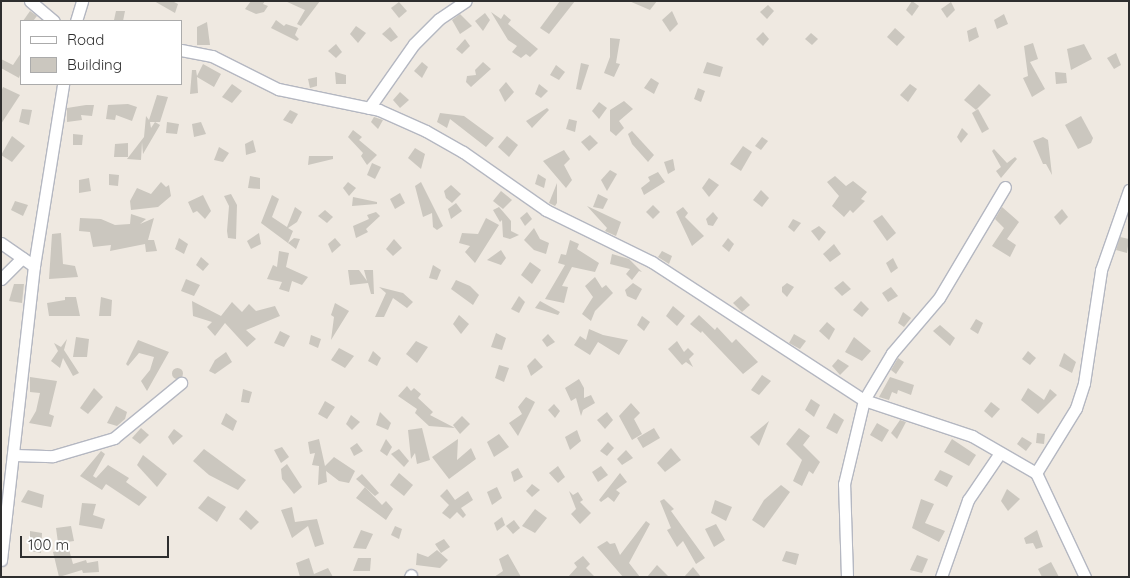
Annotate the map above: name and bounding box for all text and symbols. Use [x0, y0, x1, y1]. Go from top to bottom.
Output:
legend [20, 20, 182, 85]
text: Road [67, 30, 104, 49]
text: Building [67, 55, 122, 74]
scale bar [22, 526, 171, 558]
text: 100 m [28, 535, 69, 554]

